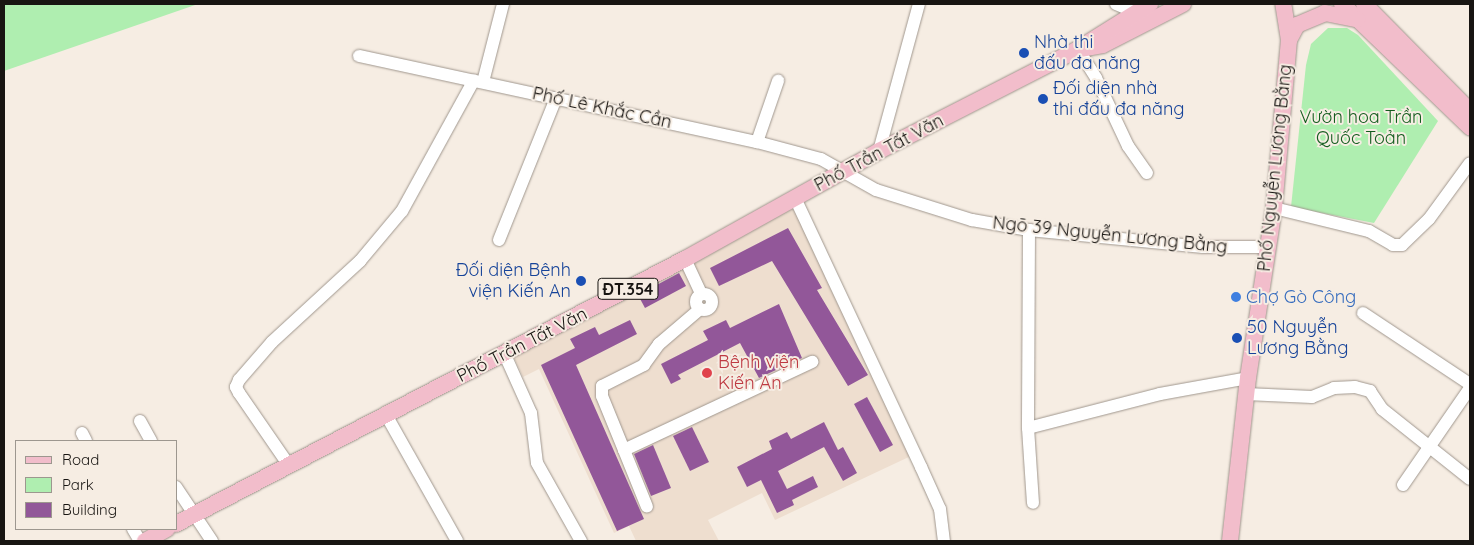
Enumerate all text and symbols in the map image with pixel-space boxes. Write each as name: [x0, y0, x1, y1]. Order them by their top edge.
place label: Nhà thi đấu đa năng: [1034, 32, 1140, 74]
marker: Nhà thi đấu đa năng: [1018, 47, 1030, 59]
street label: Phố Nguyễn Lương Bằng: [1253, 63, 1297, 273]
place label: Đối diện nhà thi đấu đa năng: [1053, 78, 1185, 120]
street label: Phố Lê Khắc Cần: [530, 83, 674, 133]
marker: Đối diện nhà thi đấu đa năng: [1037, 93, 1049, 105]
park label: Vườn hoa Trần Quốc Toản: [1300, 107, 1422, 150]
street label: Phố Trần Tất Văn: [811, 110, 947, 196]
street label: Ngõ 39 Nguyễn Lương Bằng: [991, 212, 1229, 258]
place label: Đối diện Bệnh viện Kiến An: [456, 260, 571, 302]
marker: Đối diện Bệnh viện Kiến An: [575, 275, 587, 287]
road number: ĐT.354: [597, 276, 659, 302]
place label: Chợ Gò Công: [1246, 286, 1356, 308]
marker: Chợ Gò Công: [1230, 291, 1242, 303]
street label: Phố Trần Tất Văn: [453, 303, 591, 387]
place label: 50 Nguyễn Lương Bằng: [1247, 317, 1349, 359]
marker: 50 Nguyễn Lương Bằng: [1231, 332, 1243, 344]
place label: Bệnh viện Kiến An: [718, 352, 799, 394]
marker: Bệnh viện Kiến An: [700, 366, 714, 380]
legend: [15, 440, 178, 530]
text: Road: [62, 450, 99, 469]
text: Park: [62, 475, 94, 494]
text: Building: [62, 500, 117, 519]

